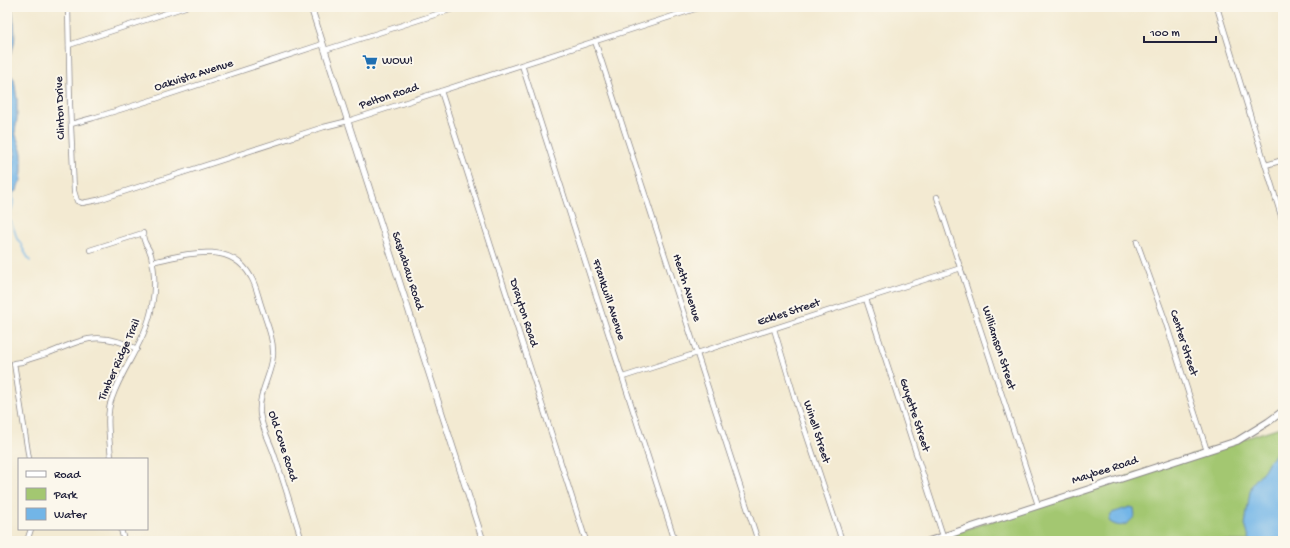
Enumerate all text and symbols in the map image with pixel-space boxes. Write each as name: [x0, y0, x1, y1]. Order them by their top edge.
scale bar: [1144, 18, 1216, 44]
text: 100 m: [1149, 27, 1180, 41]
supermarket icon: WOW!: [361, 53, 379, 71]
place label: WOW!: [382, 55, 413, 69]
street label: Oakvista Avenue: [153, 56, 236, 95]
street label: Clinton Drive: [53, 75, 69, 140]
street label: Pelton Road: [357, 81, 421, 113]
street label: Sashabaw Road: [388, 230, 426, 313]
street label: Heath Avenue: [669, 253, 704, 324]
street label: Frankwill Avenue: [588, 257, 628, 343]
street label: Drayton Road: [505, 276, 541, 350]
street label: Eckles Street: [756, 296, 823, 330]
street label: Williamson Street: [978, 304, 1018, 393]
street label: Center Street: [1166, 308, 1201, 379]
street label: Timber Ridge Trail: [95, 317, 144, 404]
street label: Guyette Street: [896, 377, 933, 454]
street label: Winell Street: [799, 399, 833, 466]
street label: Old Cove Road: [264, 409, 300, 484]
street label: Maybee Road: [1070, 453, 1141, 488]
legend: [18, 458, 148, 530]
text: Road: [54, 469, 81, 483]
text: Park: [53, 489, 79, 503]
text: Water: [54, 509, 88, 523]

